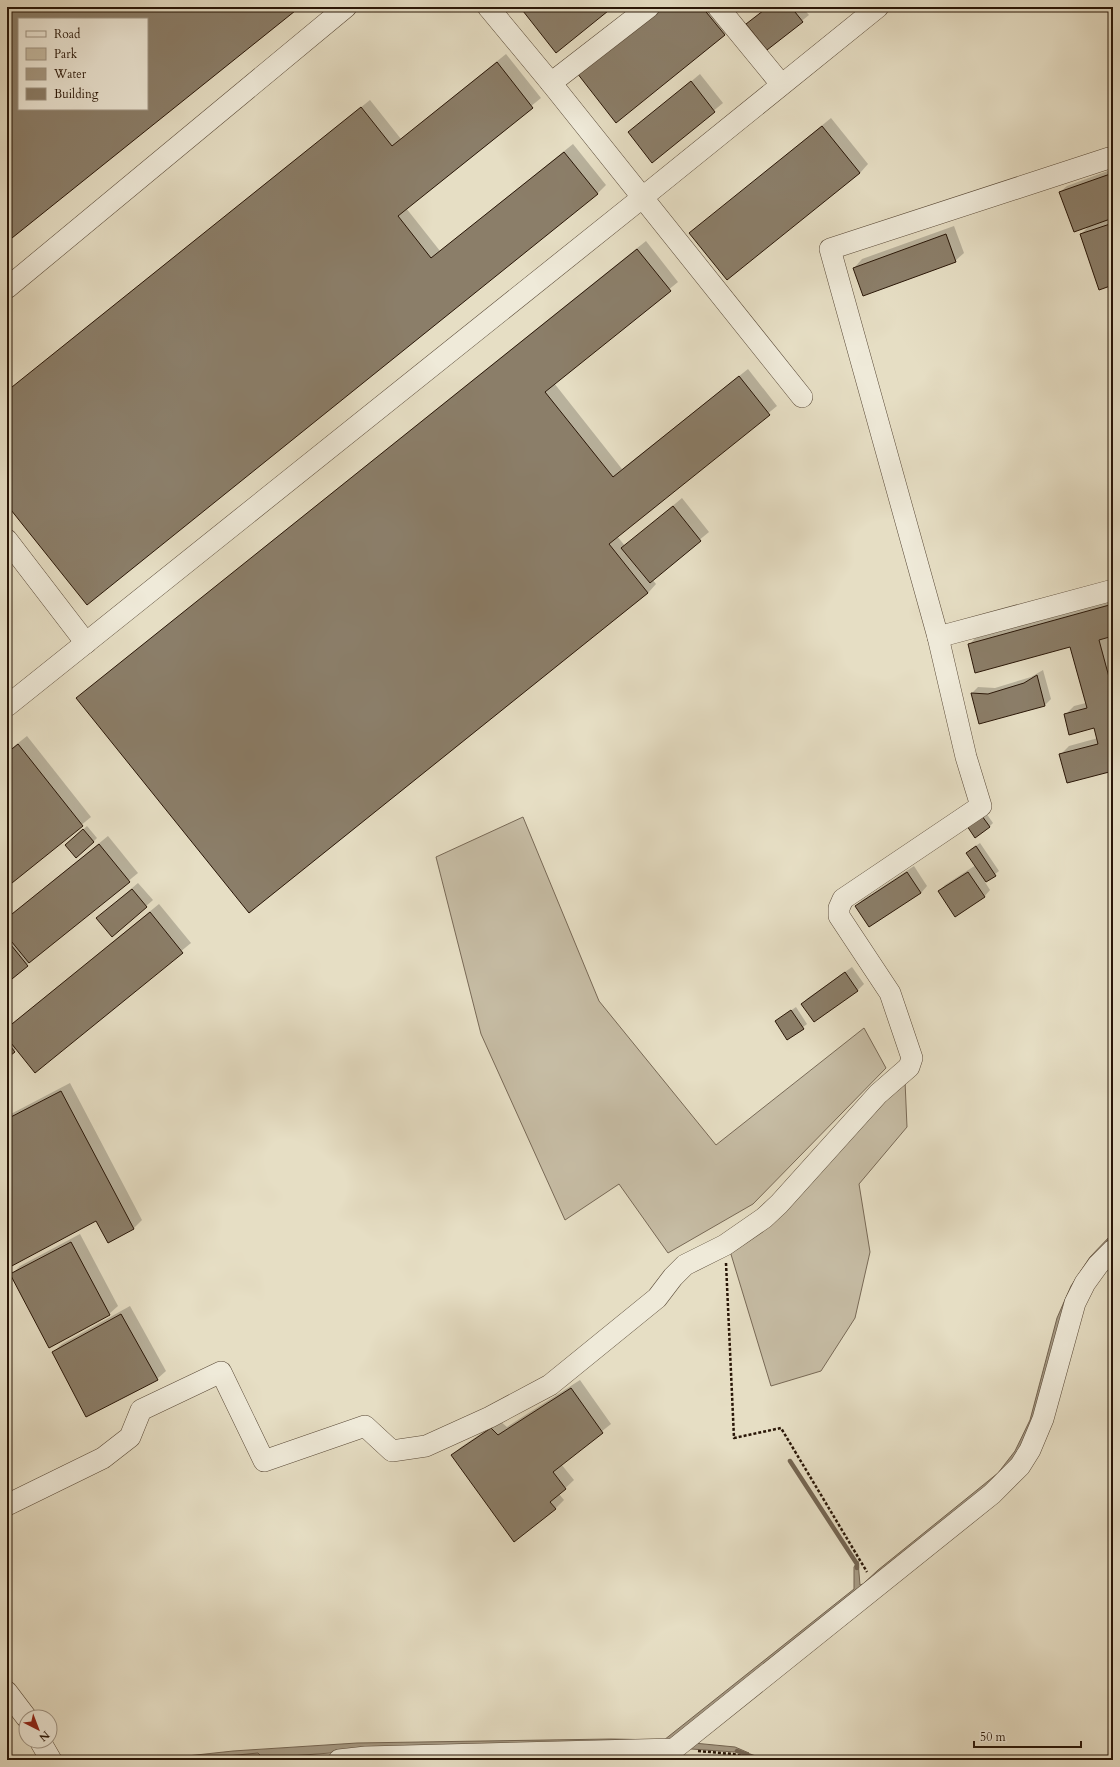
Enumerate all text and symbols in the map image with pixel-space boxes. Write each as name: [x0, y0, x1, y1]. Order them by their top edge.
legend: [18, 18, 148, 110]
text: Road: [54, 26, 81, 42]
text: Park: [54, 46, 78, 62]
text: Water: [53, 66, 87, 82]
text: Building: [54, 86, 99, 102]
north arrow: [18, 1709, 58, 1749]
scale bar: [974, 1723, 1081, 1749]
text: N: [35, 1727, 53, 1745]
text: 50 m: [980, 1729, 1007, 1745]

